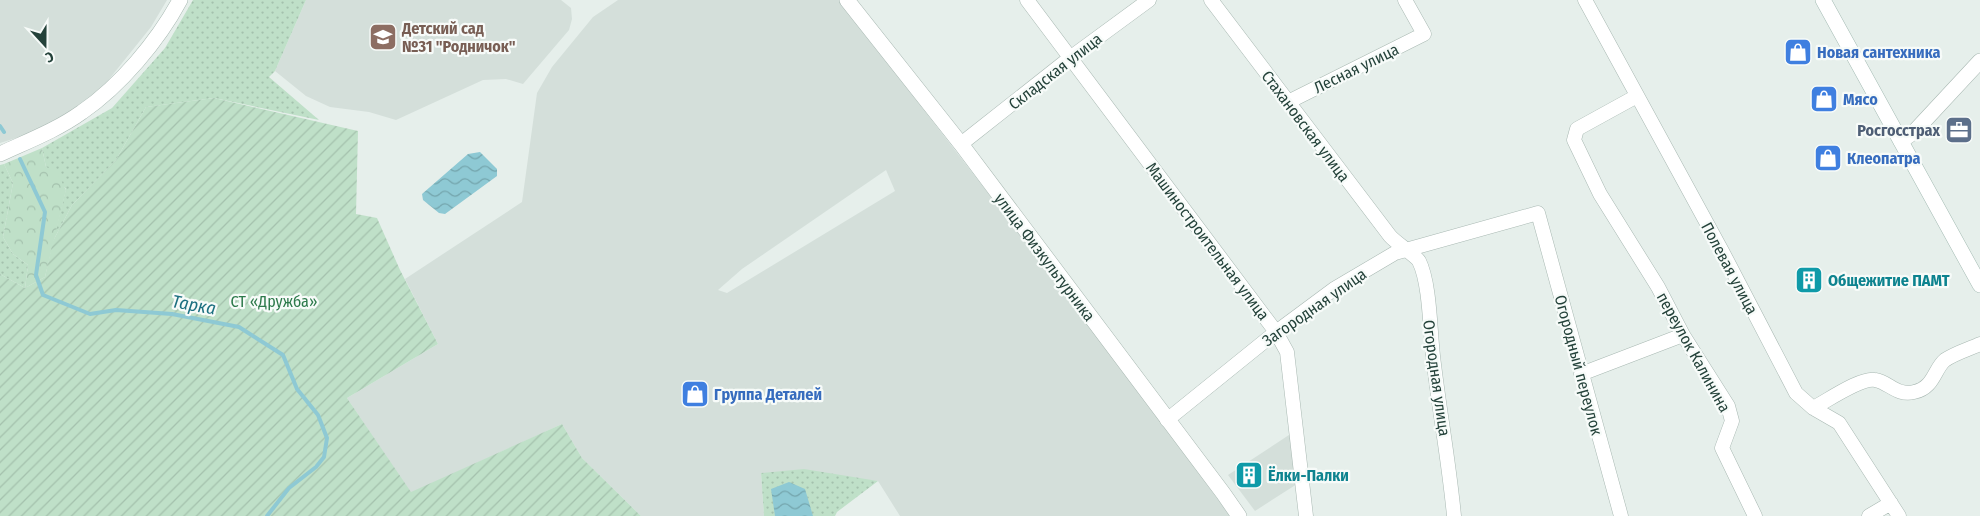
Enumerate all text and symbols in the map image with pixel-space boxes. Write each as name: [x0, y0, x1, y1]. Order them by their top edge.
place label: Детский сад №31 "Родничок": [401, 19, 516, 56]
north arrow: [20, 20, 70, 70]
school or university icon: Детский сад №31 "Родничок": [368, 22, 398, 52]
street label: Складская улица: [1005, 29, 1106, 114]
shop icon: Новая сантехника: [1783, 37, 1813, 67]
street label: Лесная улица: [1311, 40, 1402, 97]
place label: Новая сантехника: [1817, 43, 1940, 62]
text: С: [42, 47, 56, 66]
street label: Стахановская улица: [1258, 67, 1354, 186]
shop icon: Мясо: [1809, 84, 1839, 114]
place label: Мясо: [1843, 90, 1878, 109]
office icon: Росгосстрах: [1944, 115, 1974, 145]
place label: Росгосстрах: [1857, 121, 1940, 140]
shop icon: Клеопатра: [1813, 143, 1843, 173]
place label: Клеопатра: [1847, 149, 1921, 168]
street label: Машиностроительная улица: [1142, 159, 1273, 324]
street label: улица Физкультурника: [990, 190, 1099, 325]
street label: Полевая улица: [1697, 219, 1762, 318]
street label: Загородная улица: [1259, 264, 1370, 350]
building icon: Общежитие ПАМТ: [1794, 265, 1824, 295]
place label: Общежитие ПАМТ: [1828, 271, 1950, 290]
street label: переулок Калинина: [1653, 289, 1734, 416]
water label: Тарка: [170, 290, 218, 320]
park label: СТ «Дружба»: [231, 292, 317, 311]
street label: Огородный переулок: [1551, 293, 1607, 438]
street label: Огородная улица: [1419, 319, 1454, 438]
shop icon: Группа Деталей: [680, 379, 710, 409]
place label: Группа Деталей: [714, 385, 822, 404]
building icon: Ёлки-Палки: [1234, 460, 1264, 490]
place label: Ёлки-Палки: [1268, 466, 1349, 485]

